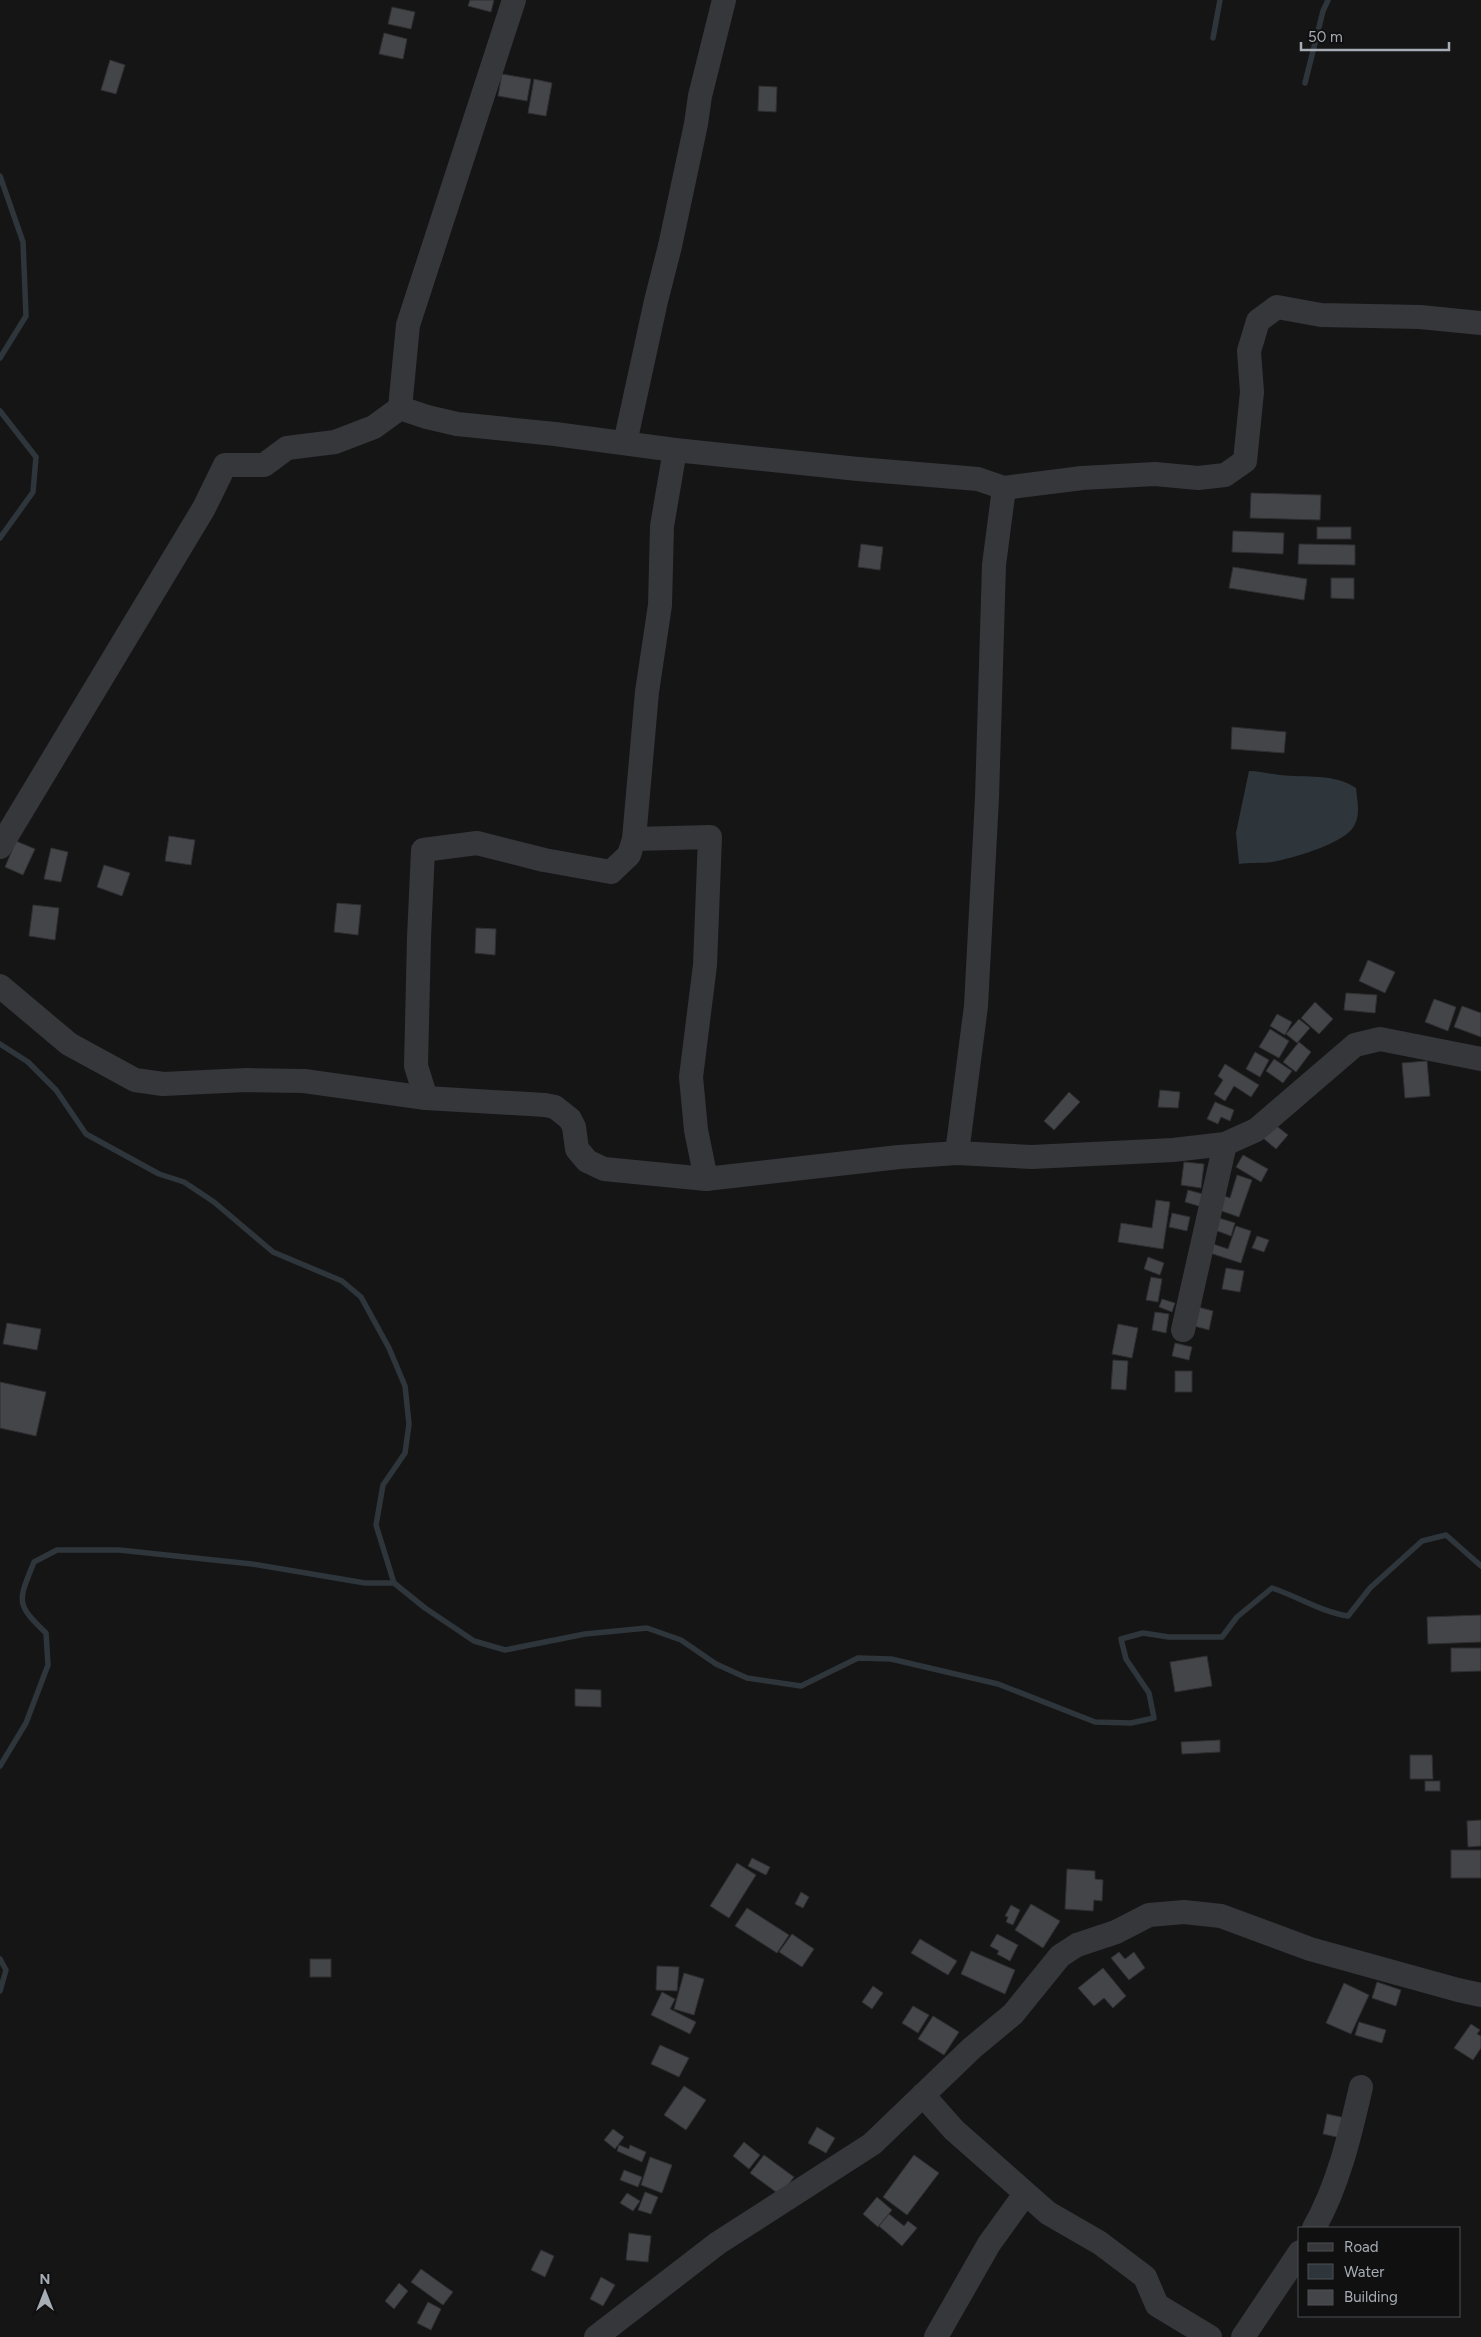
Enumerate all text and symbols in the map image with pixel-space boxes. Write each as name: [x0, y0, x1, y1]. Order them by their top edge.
scale bar: [1301, 20, 1448, 52]
text: 50 m: [1308, 28, 1343, 46]
legend: [1298, 2227, 1461, 2317]
text: Road: [1344, 2238, 1379, 2256]
text: Water: [1344, 2263, 1384, 2281]
north arrow: [20, 2267, 70, 2317]
text: N: [40, 2271, 50, 2288]
text: Building: [1344, 2288, 1398, 2306]

